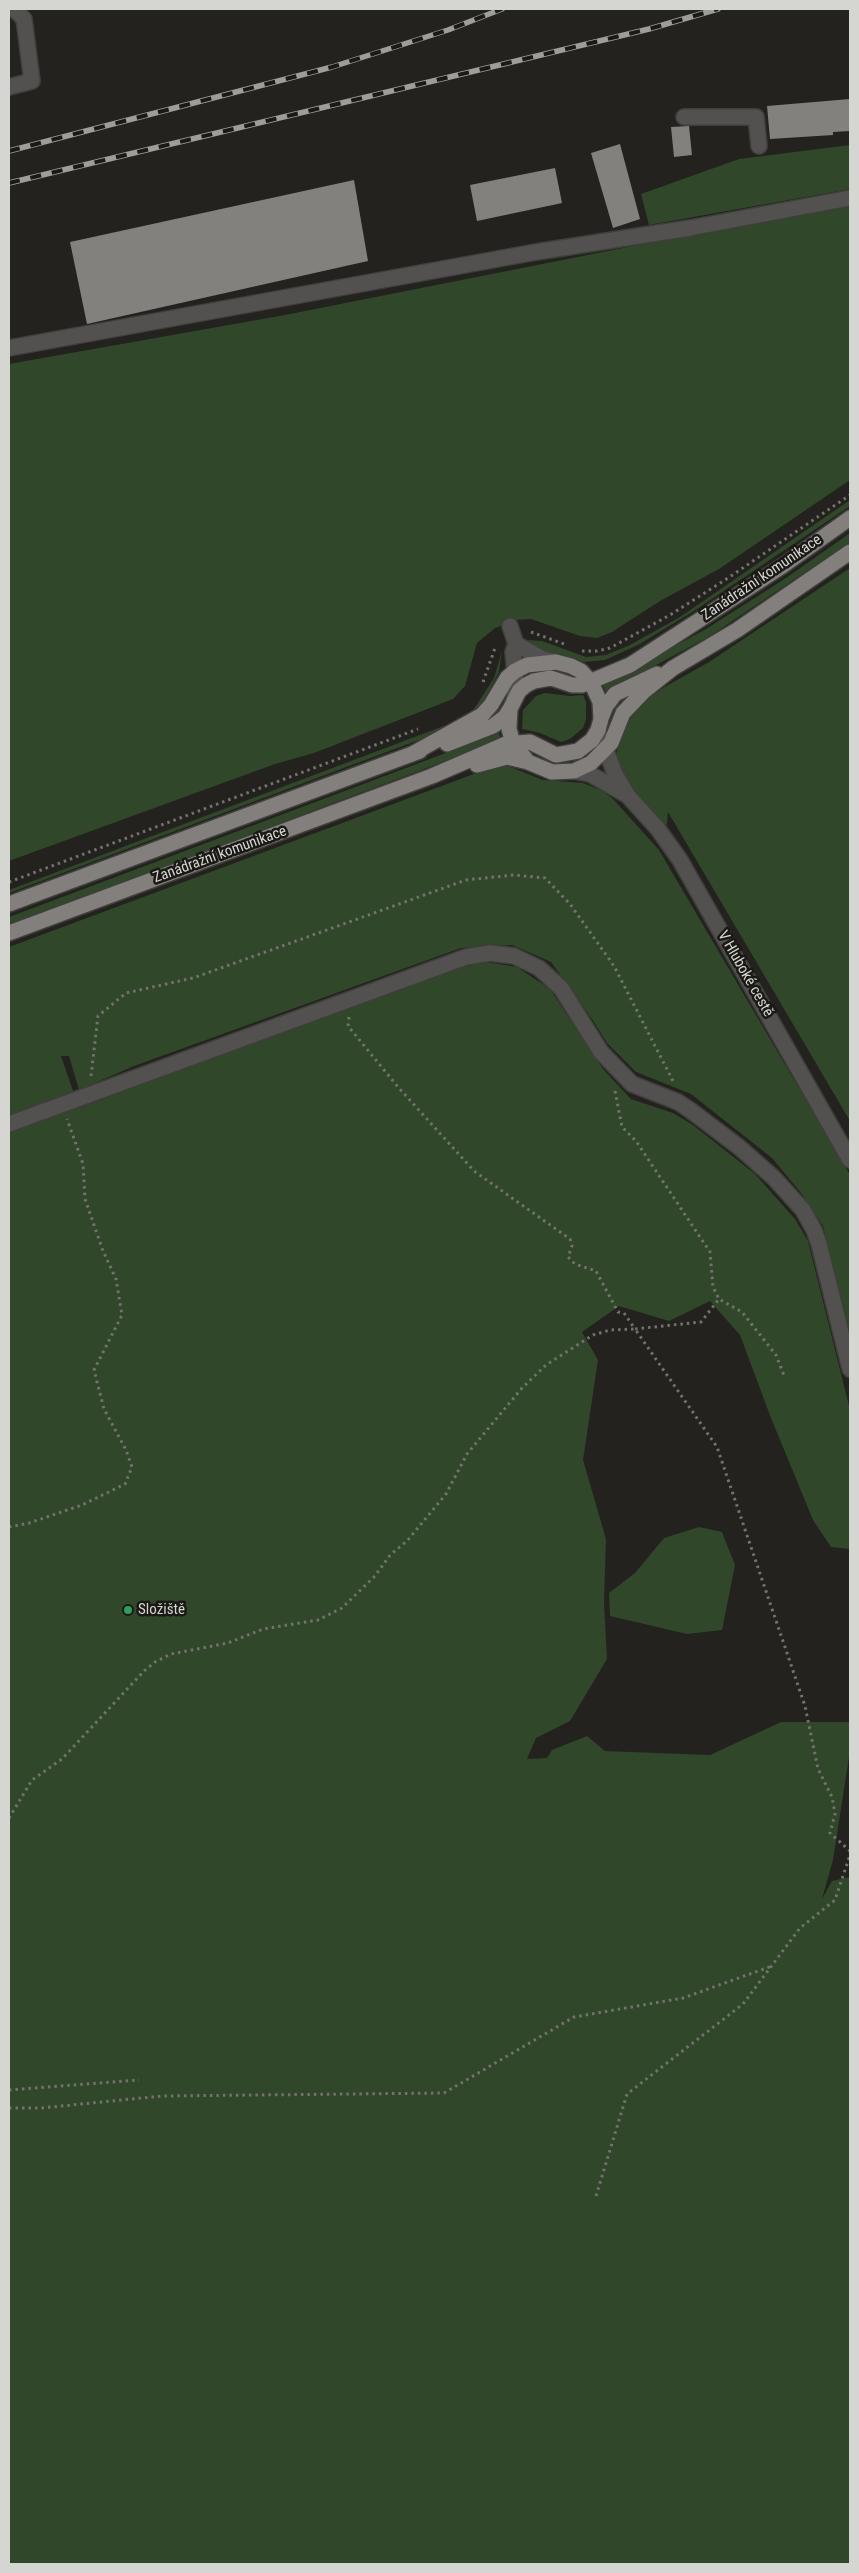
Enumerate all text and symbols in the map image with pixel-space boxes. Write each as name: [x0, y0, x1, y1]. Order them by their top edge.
street label: Zanádražní komunikace: [699, 531, 825, 625]
street label: Zanádražní komunikace: [151, 822, 289, 888]
street label: V Hluboké cestě: [713, 928, 777, 1020]
place label: Složiště: [138, 1601, 185, 1619]
marker: Složiště: [122, 1604, 134, 1616]

